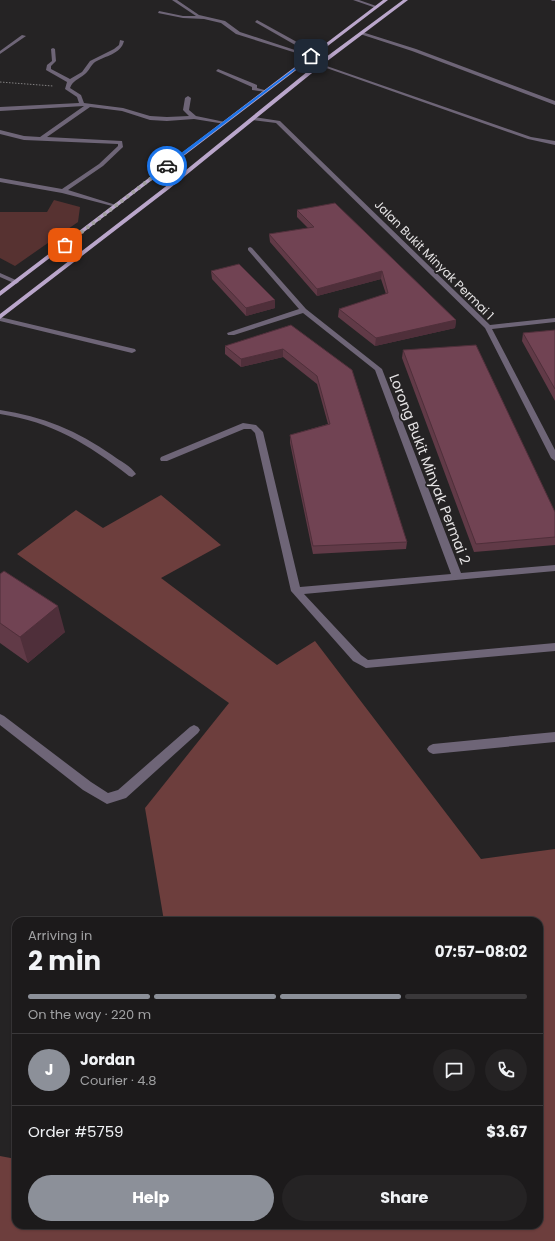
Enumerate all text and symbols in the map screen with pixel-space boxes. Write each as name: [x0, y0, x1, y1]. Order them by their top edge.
pin: [294, 39, 328, 73]
icon: home: [300, 45, 322, 67]
courier: [147, 146, 187, 186]
icon: car: [156, 155, 178, 177]
street label: Jalan Bukit Minyak Permai 1: [371, 196, 498, 323]
pin: [48, 228, 82, 262]
icon: bag: [54, 234, 76, 256]
street label: Lorong Bukit Minyak Permai 2: [384, 371, 476, 567]
text: Arriving in: [28, 926, 92, 945]
text: 07:57–08:02: [435, 941, 527, 962]
text: 2 min: [28, 943, 101, 979]
text: On the way · 220 m: [28, 1005, 151, 1024]
text: Jordan: [80, 1049, 135, 1070]
button: chat: [433, 1049, 475, 1091]
button: phone: [485, 1049, 527, 1091]
text: J: [45, 1059, 53, 1080]
text: Courier · 4.8: [80, 1071, 156, 1090]
text: Order #5759: [28, 1121, 124, 1142]
text: $3.67: [486, 1121, 527, 1142]
button: Help: [28, 1175, 274, 1221]
button: Share: [282, 1175, 527, 1221]

